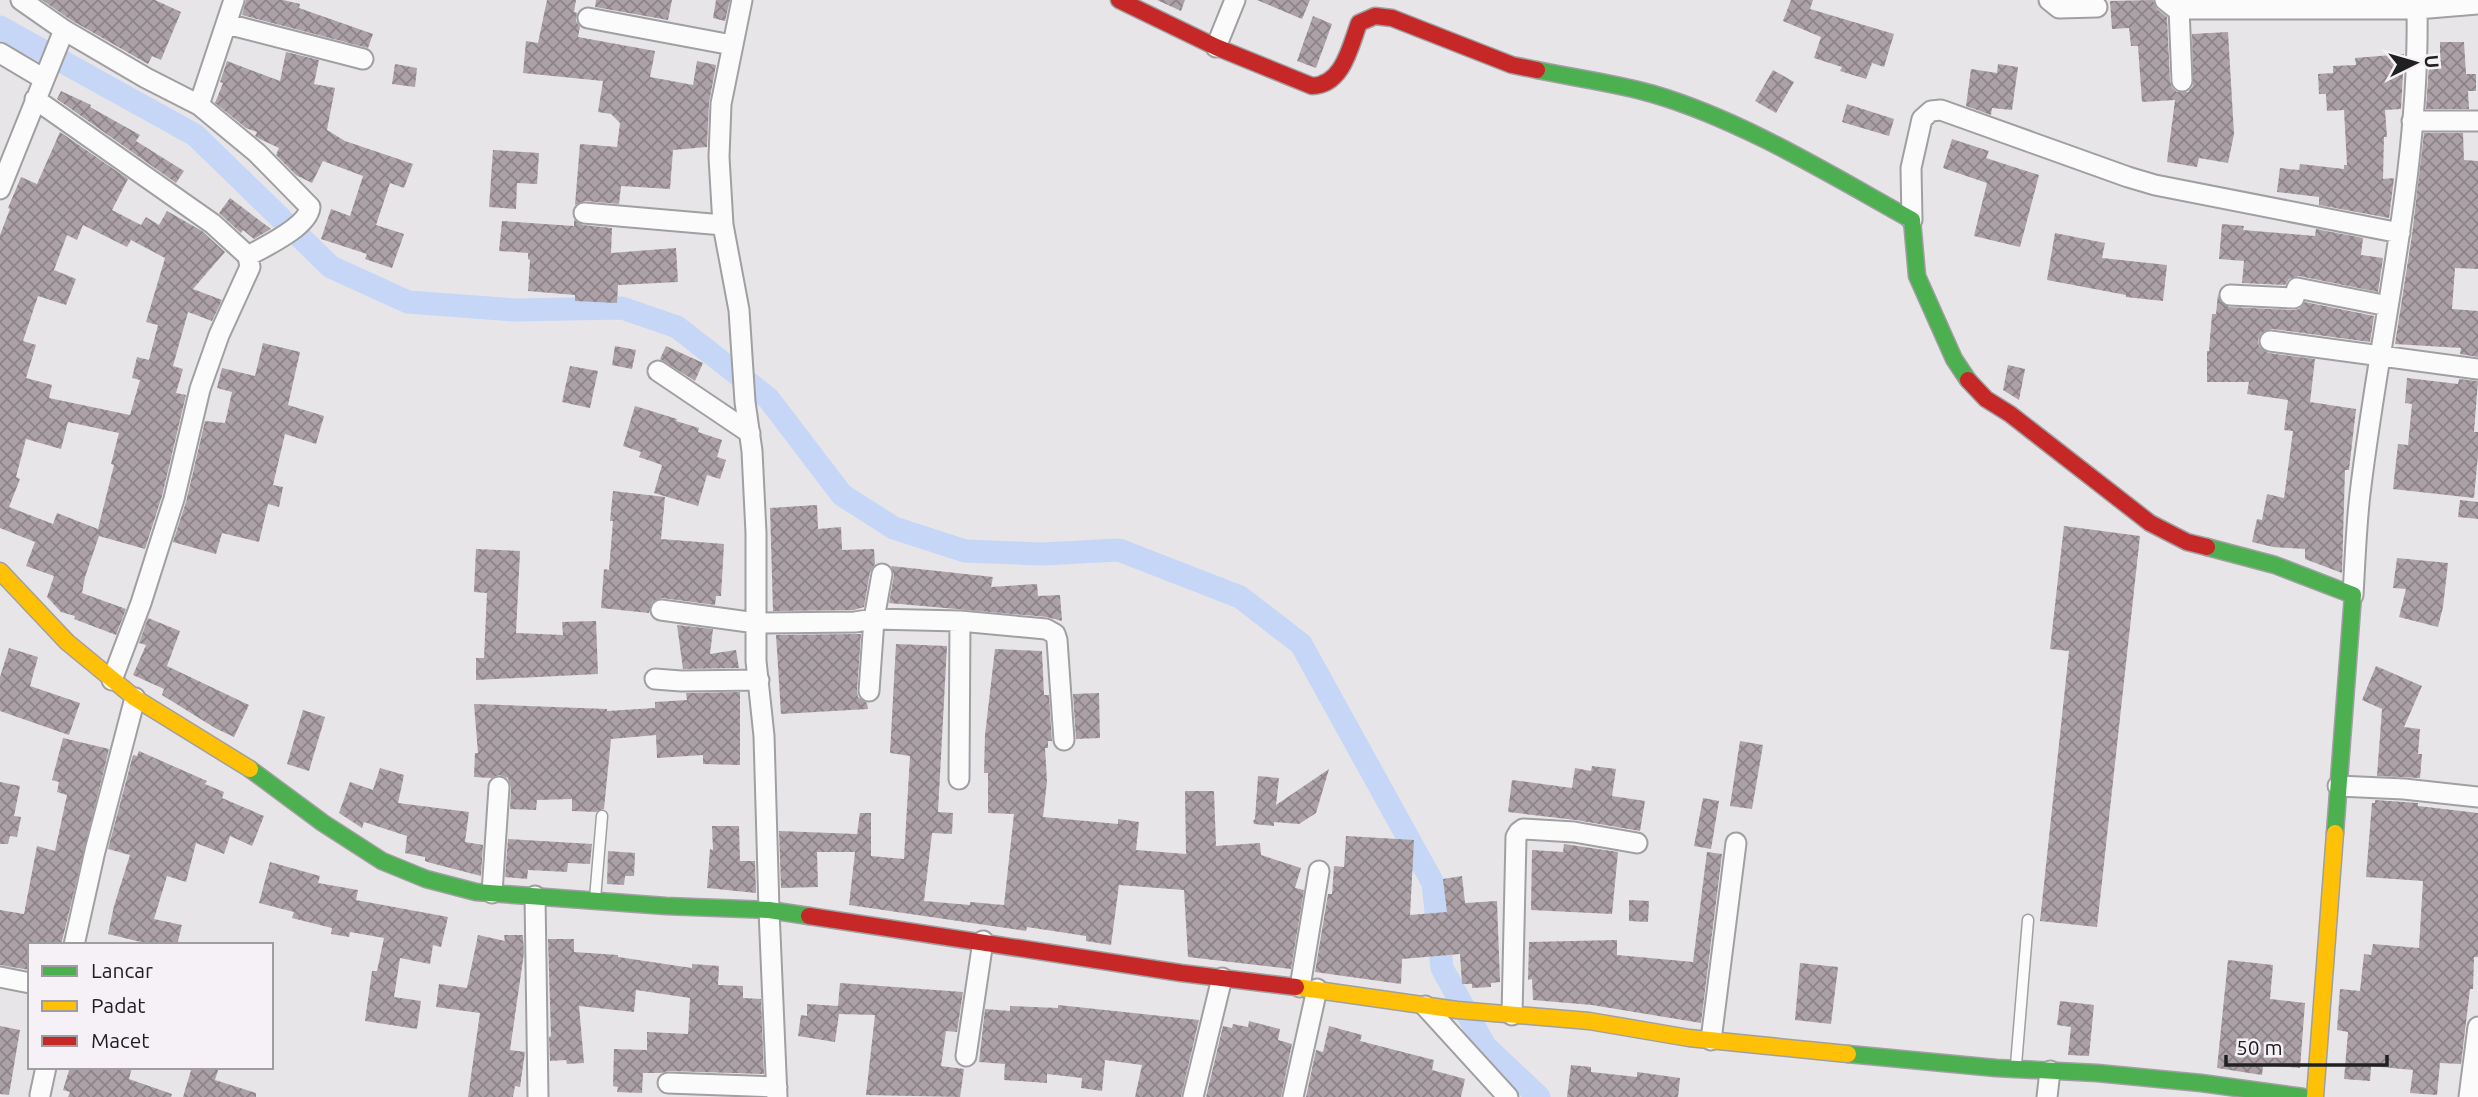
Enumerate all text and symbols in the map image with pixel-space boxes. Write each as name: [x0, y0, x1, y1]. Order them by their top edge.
north arrow: [2380, 28, 2450, 98]
text: U: [2420, 54, 2443, 69]
legend: [28, 943, 273, 1069]
text: Lancar: [91, 958, 153, 982]
text: Padat: [91, 993, 146, 1017]
scale bar: [2226, 1024, 2387, 1068]
text: Macet: [91, 1028, 150, 1052]
text: 50 m: [2236, 1035, 2283, 1059]

